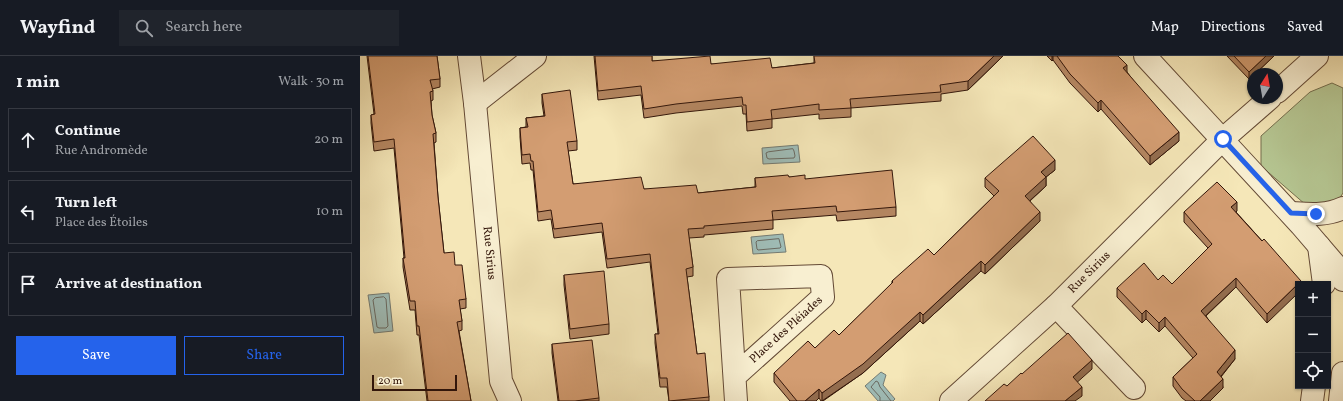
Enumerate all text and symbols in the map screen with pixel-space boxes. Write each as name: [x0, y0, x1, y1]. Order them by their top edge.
search box: [119, 10, 399, 46]
text: Wayfind: [20, 15, 95, 41]
icon: search: [133, 17, 155, 39]
text: Search here: [165, 17, 242, 38]
text: Map: [1151, 18, 1179, 37]
text: Directions: [1201, 18, 1265, 37]
text: Saved: [1287, 18, 1323, 37]
north arrow: [1247, 68, 1283, 104]
text: 1 min: [16, 71, 60, 94]
text: Walk · 30 m: [278, 73, 344, 91]
text: Continue: [55, 121, 120, 142]
icon: ahead: [17, 129, 39, 151]
route start: [1214, 130, 1232, 148]
text: 20 m: [314, 131, 343, 149]
text: Rue Andromède: [55, 142, 148, 160]
text: Turn left: [55, 193, 117, 214]
icon: left: [17, 201, 39, 223]
text: 10 m: [316, 203, 343, 221]
route end: [1307, 205, 1325, 223]
text: Place des Étoiles: [55, 214, 148, 232]
street label: Rue Sirius: [479, 225, 500, 281]
street label: Rue Sirius: [1065, 248, 1114, 297]
icon: arrive: [17, 273, 39, 295]
text: Arrive at destination: [55, 274, 202, 295]
map controls: [1295, 281, 1331, 389]
button: +: [1295, 281, 1331, 317]
street label: Place des Pléiades: [746, 293, 827, 367]
button: −: [1295, 317, 1331, 353]
button: Save: [16, 336, 176, 375]
button: Share: [184, 336, 344, 375]
button: locate: [1295, 353, 1331, 389]
scale bar: [372, 373, 457, 392]
text: 20 m: [378, 374, 402, 389]

